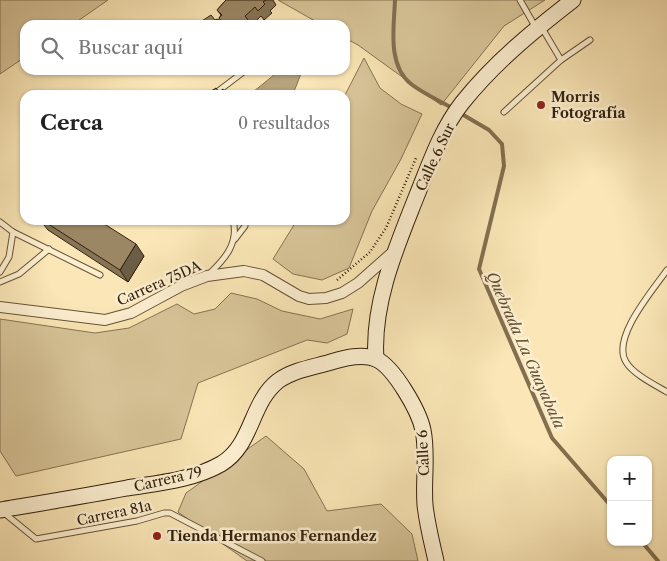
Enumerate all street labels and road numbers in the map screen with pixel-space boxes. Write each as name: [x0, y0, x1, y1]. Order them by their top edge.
street label: Calle 6 Sur: [411, 120, 459, 194]
street label: Carrera 75DA: [114, 256, 204, 310]
street label: Calle 6: [413, 429, 433, 477]
street label: Carrera 79: [132, 462, 204, 496]
street label: Carrera 81a: [75, 496, 154, 530]

